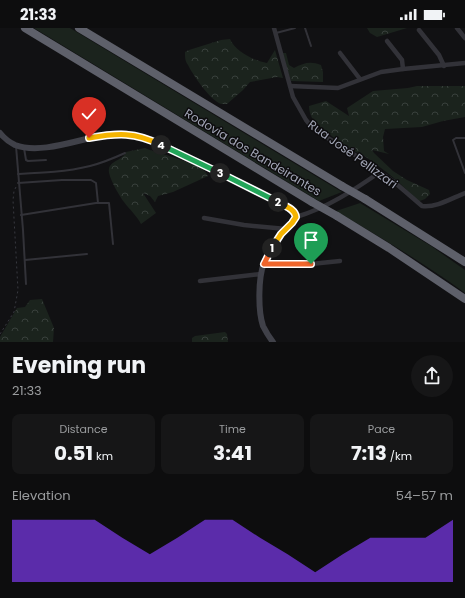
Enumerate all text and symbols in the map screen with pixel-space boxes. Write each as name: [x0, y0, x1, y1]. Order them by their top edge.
text: 21:33: [20, 4, 57, 25]
pin: [72, 97, 106, 138]
icon: check: [78, 103, 100, 125]
street label: Rodovia dos Bandeirantes: [181, 104, 325, 200]
street label: Rua José Pellizzari: [305, 116, 401, 192]
pin: 4: [151, 135, 171, 155]
text: 4: [157, 137, 165, 153]
pin: 3: [210, 163, 230, 183]
text: 3: [217, 165, 223, 181]
pin: 2: [268, 192, 288, 212]
text: 2: [275, 194, 281, 210]
pin: [294, 223, 328, 264]
icon: arrive: [300, 229, 322, 251]
pin: 1: [262, 238, 282, 258]
text: 1: [270, 240, 274, 256]
text: Evening run: [12, 350, 146, 381]
button: share: [411, 355, 453, 397]
text: 21:33: [12, 381, 42, 400]
text: Distance: [59, 421, 108, 437]
text: Time: [219, 421, 246, 437]
text: Pace: [368, 421, 395, 437]
text: 0.51: [54, 439, 93, 467]
text: 3:41: [213, 439, 252, 467]
text: 7:13: [351, 439, 387, 467]
text: km: [93, 448, 113, 464]
text: /km: [387, 448, 412, 464]
text: Elevation: [12, 486, 71, 505]
text: 54–57 m: [396, 486, 453, 505]

